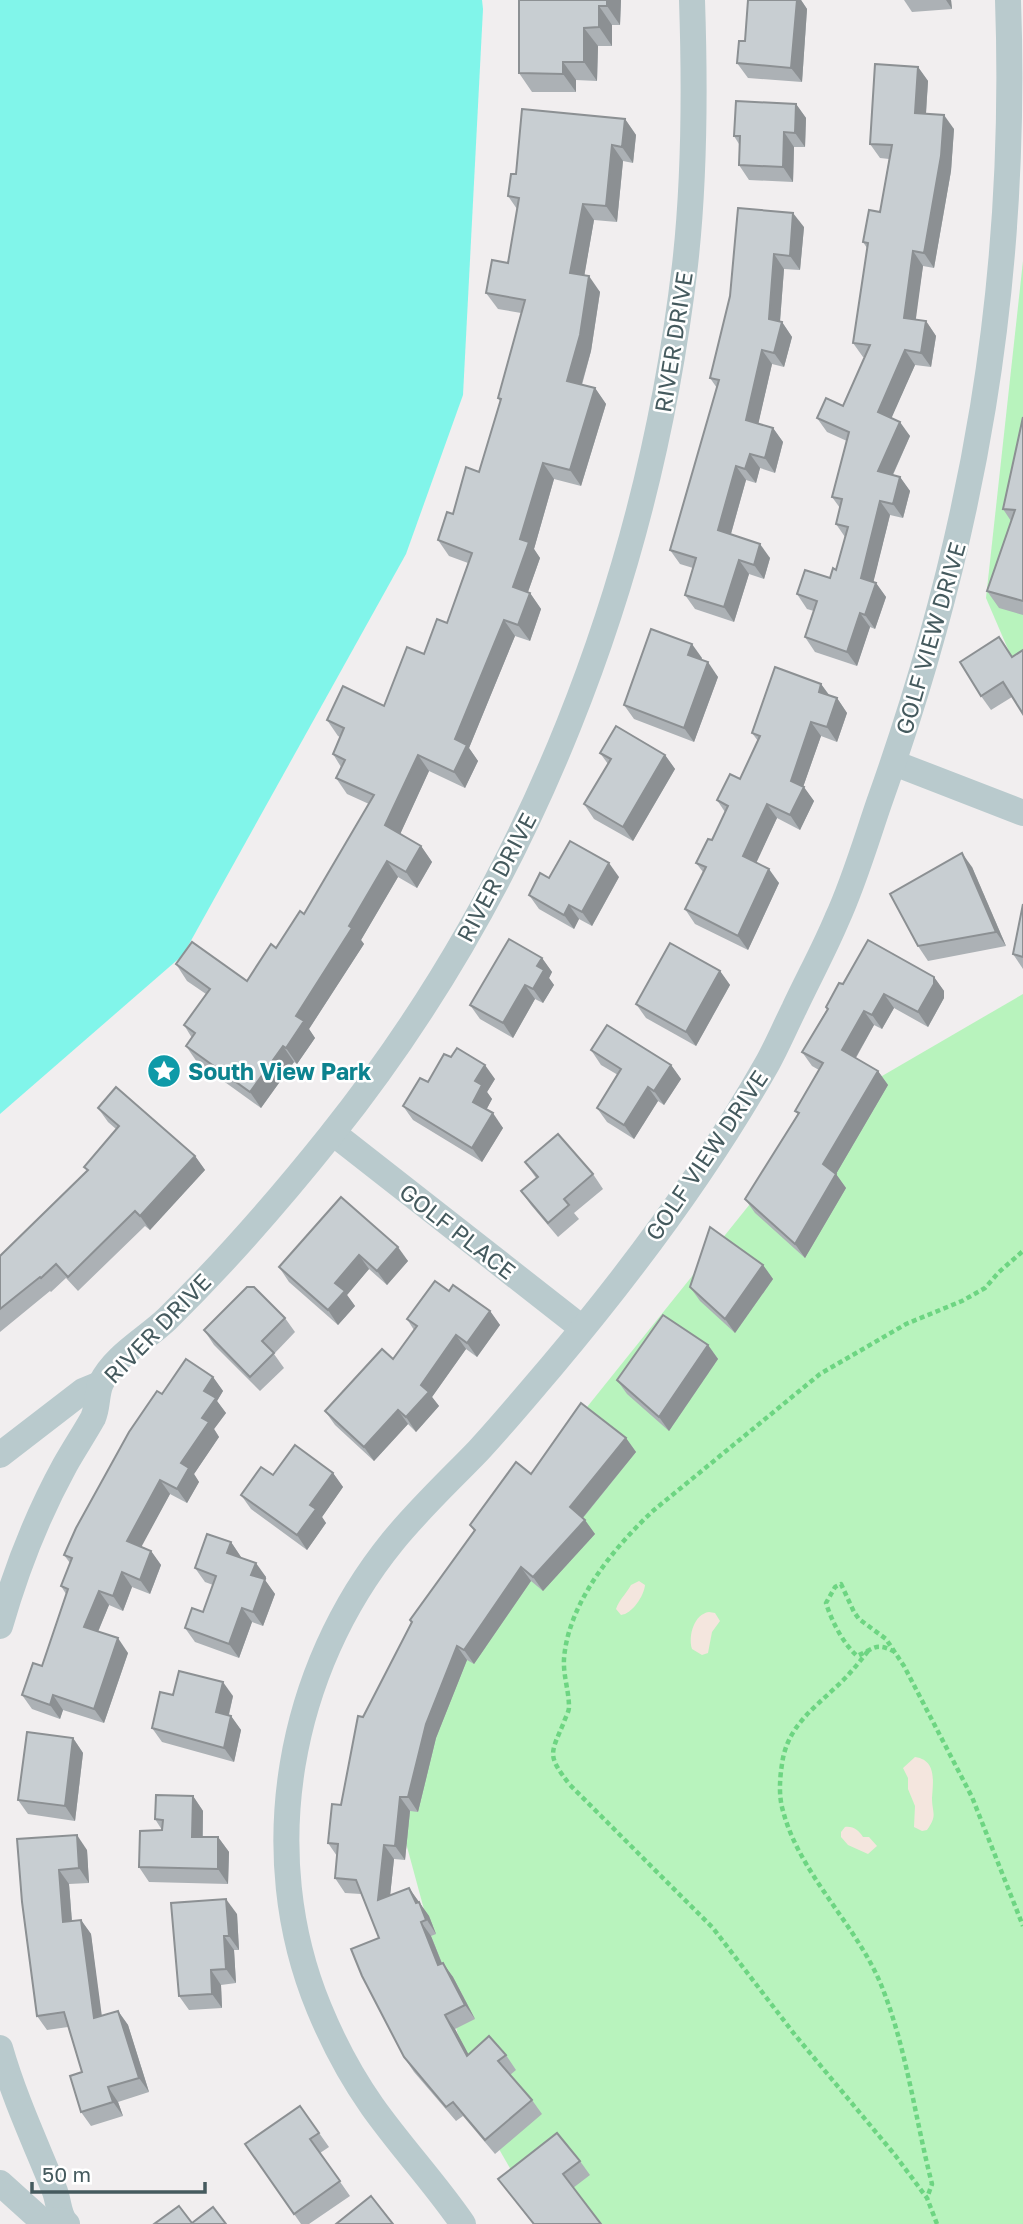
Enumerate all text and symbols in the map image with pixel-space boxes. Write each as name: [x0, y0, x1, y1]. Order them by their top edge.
street label: RIVER DRIVE: [648, 270, 698, 414]
street label: GOLF VIEW DRIVE: [889, 539, 971, 737]
street label: RIVER DRIVE: [450, 808, 542, 946]
place icon: South View Park: [145, 1052, 183, 1090]
place label: South View Park: [188, 1057, 372, 1085]
street label: GOLF VIEW DRIVE: [639, 1065, 773, 1245]
street label: GOLF PLACE: [395, 1177, 521, 1285]
street label: RIVER DRIVE: [98, 1267, 216, 1389]
scale bar: [32, 2150, 205, 2194]
text: 50 m: [42, 2161, 91, 2187]

